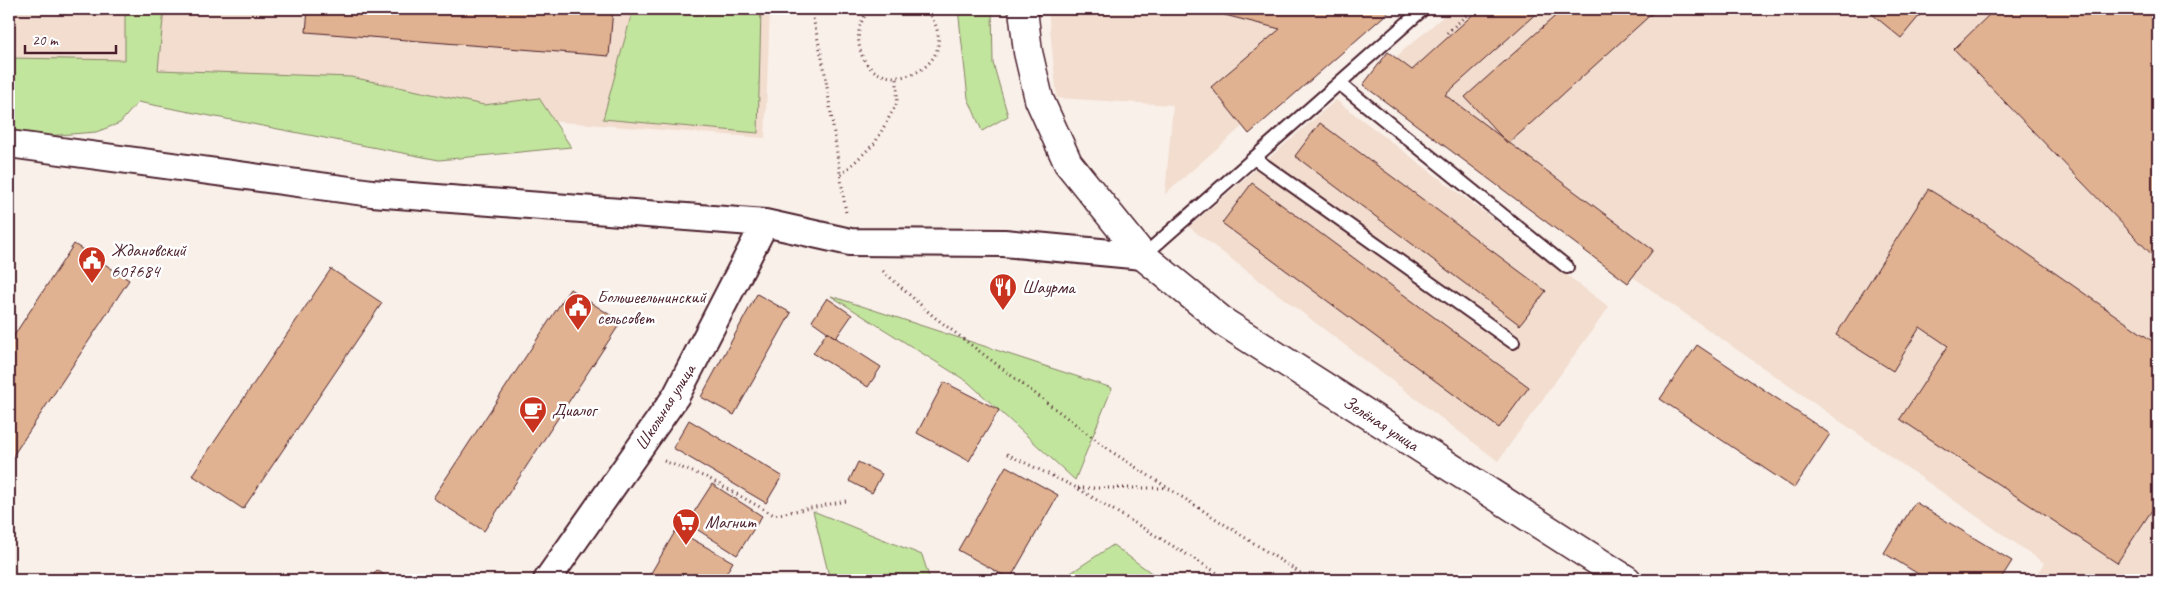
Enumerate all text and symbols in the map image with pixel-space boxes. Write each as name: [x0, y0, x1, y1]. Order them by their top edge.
scale bar: [25, 22, 116, 54]
text: 20 m: [32, 31, 59, 50]
place label: Ждановский 607684: [111, 239, 187, 282]
public building icon: Ждановский 607684: [77, 245, 107, 284]
restaurant icon: Шаурма: [988, 272, 1018, 311]
place label: Шаурма: [1022, 276, 1076, 298]
place label: Большеельнинский сельсовет: [597, 286, 707, 329]
public building icon: Большеельнинский сельсовет: [563, 292, 593, 331]
street label: Школьная улица: [630, 359, 701, 454]
street label: Зелёная улица: [1339, 390, 1424, 456]
cafe icon: Диалог: [518, 395, 548, 434]
place label: Диалог: [552, 399, 599, 421]
supermarket icon: Магнит: [671, 507, 701, 546]
place label: Магнит: [705, 511, 757, 533]

